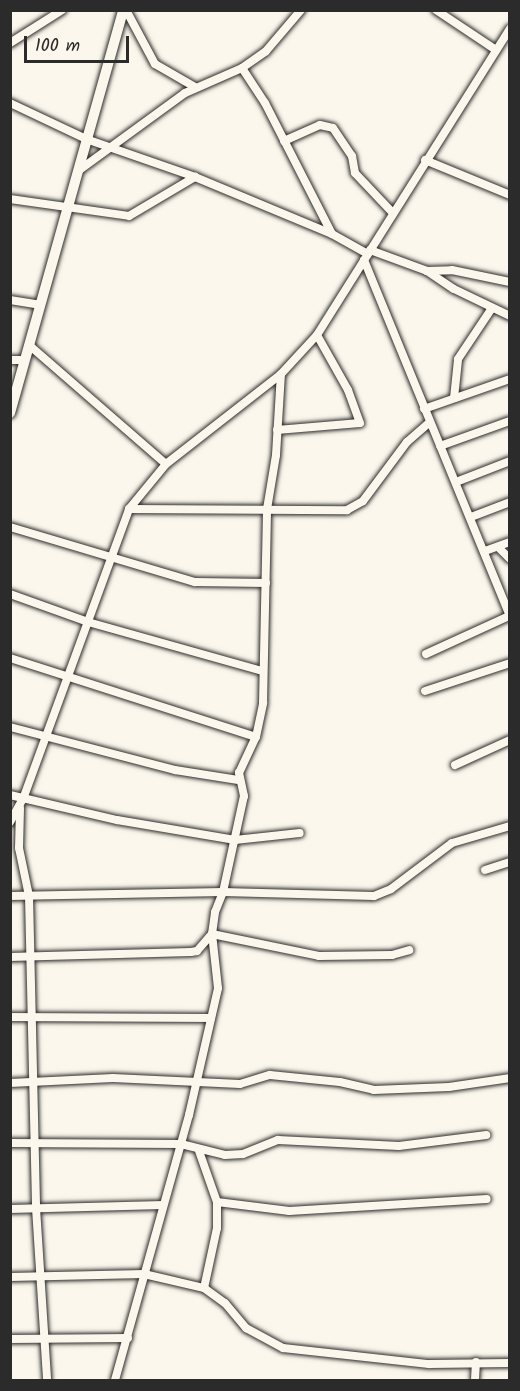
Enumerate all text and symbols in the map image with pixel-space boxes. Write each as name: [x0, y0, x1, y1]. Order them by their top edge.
scale bar: [27, 24, 132, 62]
text: 100 m: [35, 32, 80, 61]

